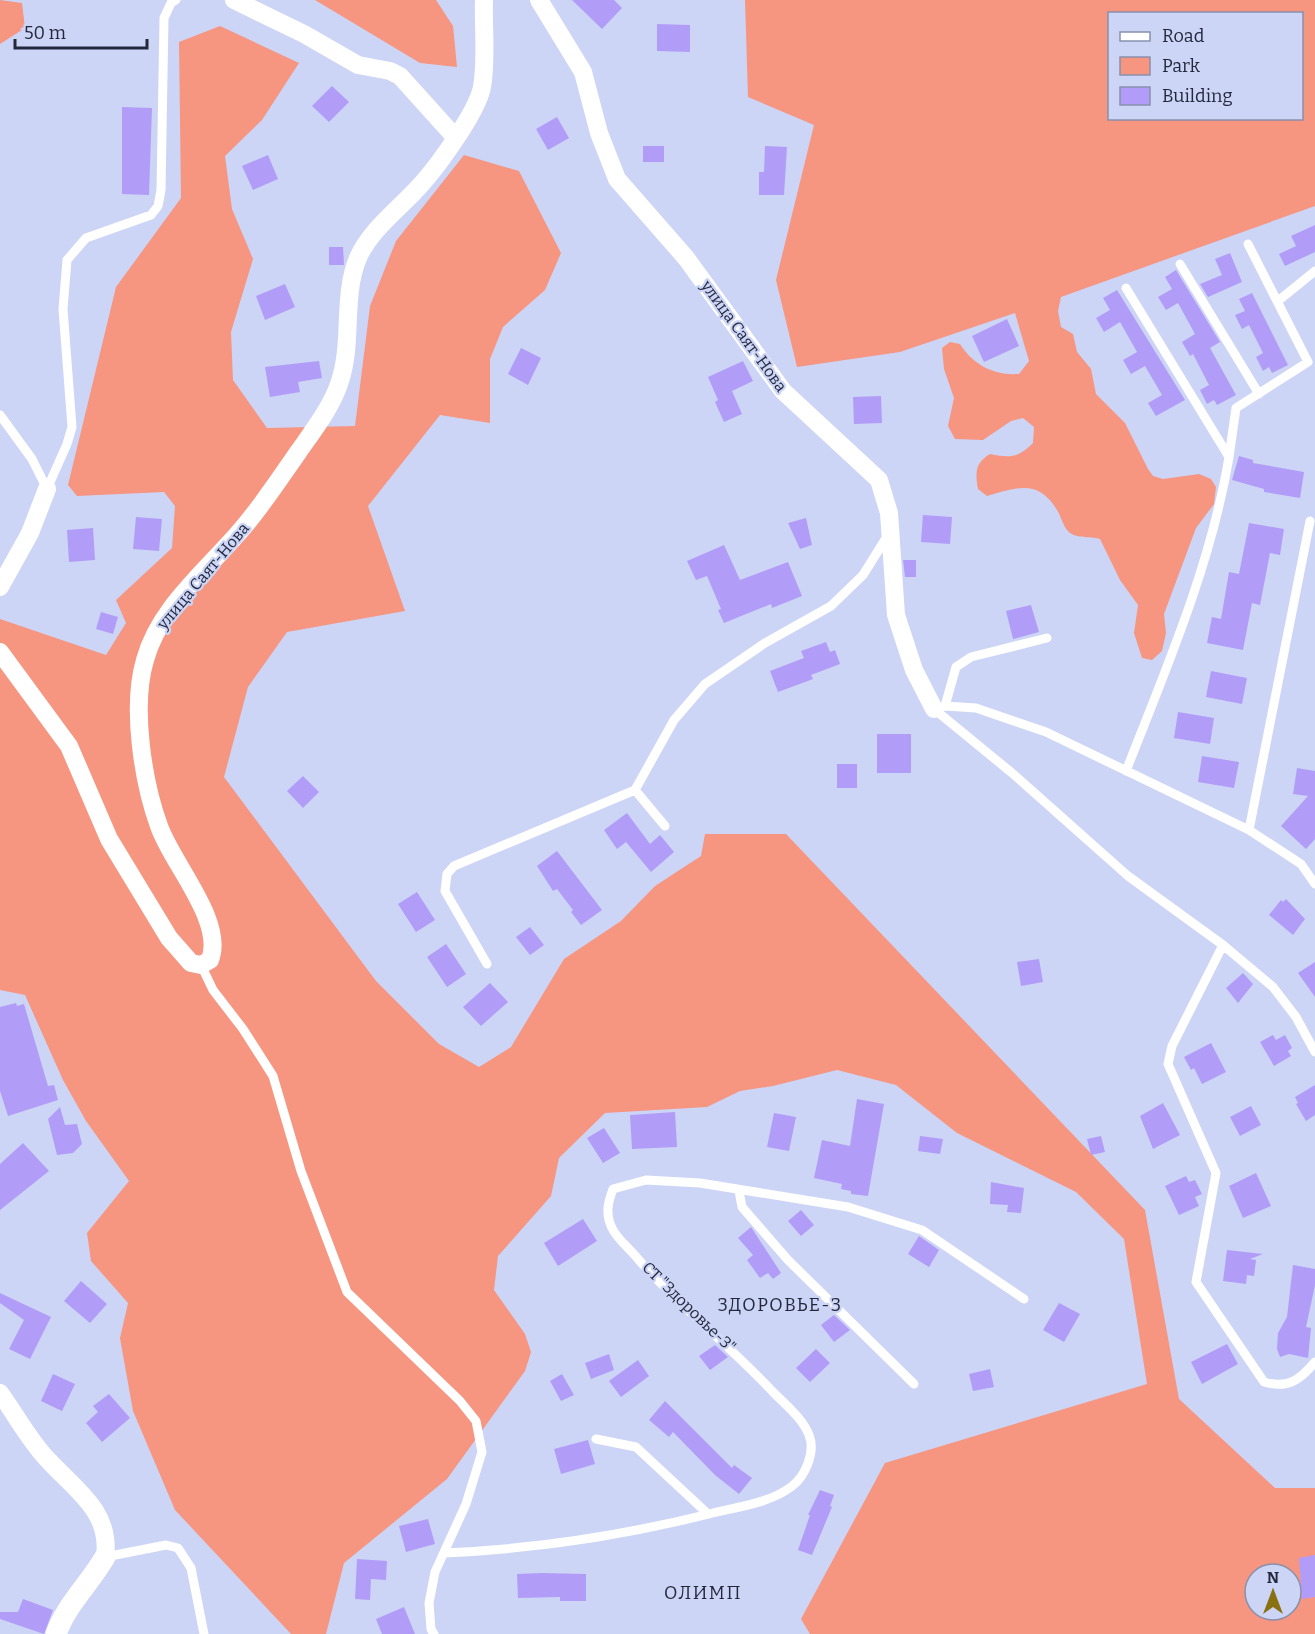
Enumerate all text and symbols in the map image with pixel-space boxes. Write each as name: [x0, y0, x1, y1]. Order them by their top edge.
scale bar: [15, 12, 147, 50]
legend: [1108, 12, 1303, 120]
text: 50 m: [24, 22, 66, 44]
text: Road: [1162, 25, 1205, 47]
text: Park: [1162, 55, 1201, 77]
text: Building: [1162, 85, 1233, 107]
street label: улица Саят-Нова: [697, 276, 791, 396]
street label: улица Саят-Нова: [152, 519, 253, 634]
street label: СТ "Здоровье-3": [638, 1258, 740, 1356]
district label: ЗДОРОВЬЕ-3: [718, 1294, 842, 1316]
north arrow: [1243, 1562, 1303, 1622]
text: N: [1267, 1568, 1279, 1587]
district label: ОЛИМП: [664, 1582, 742, 1604]

